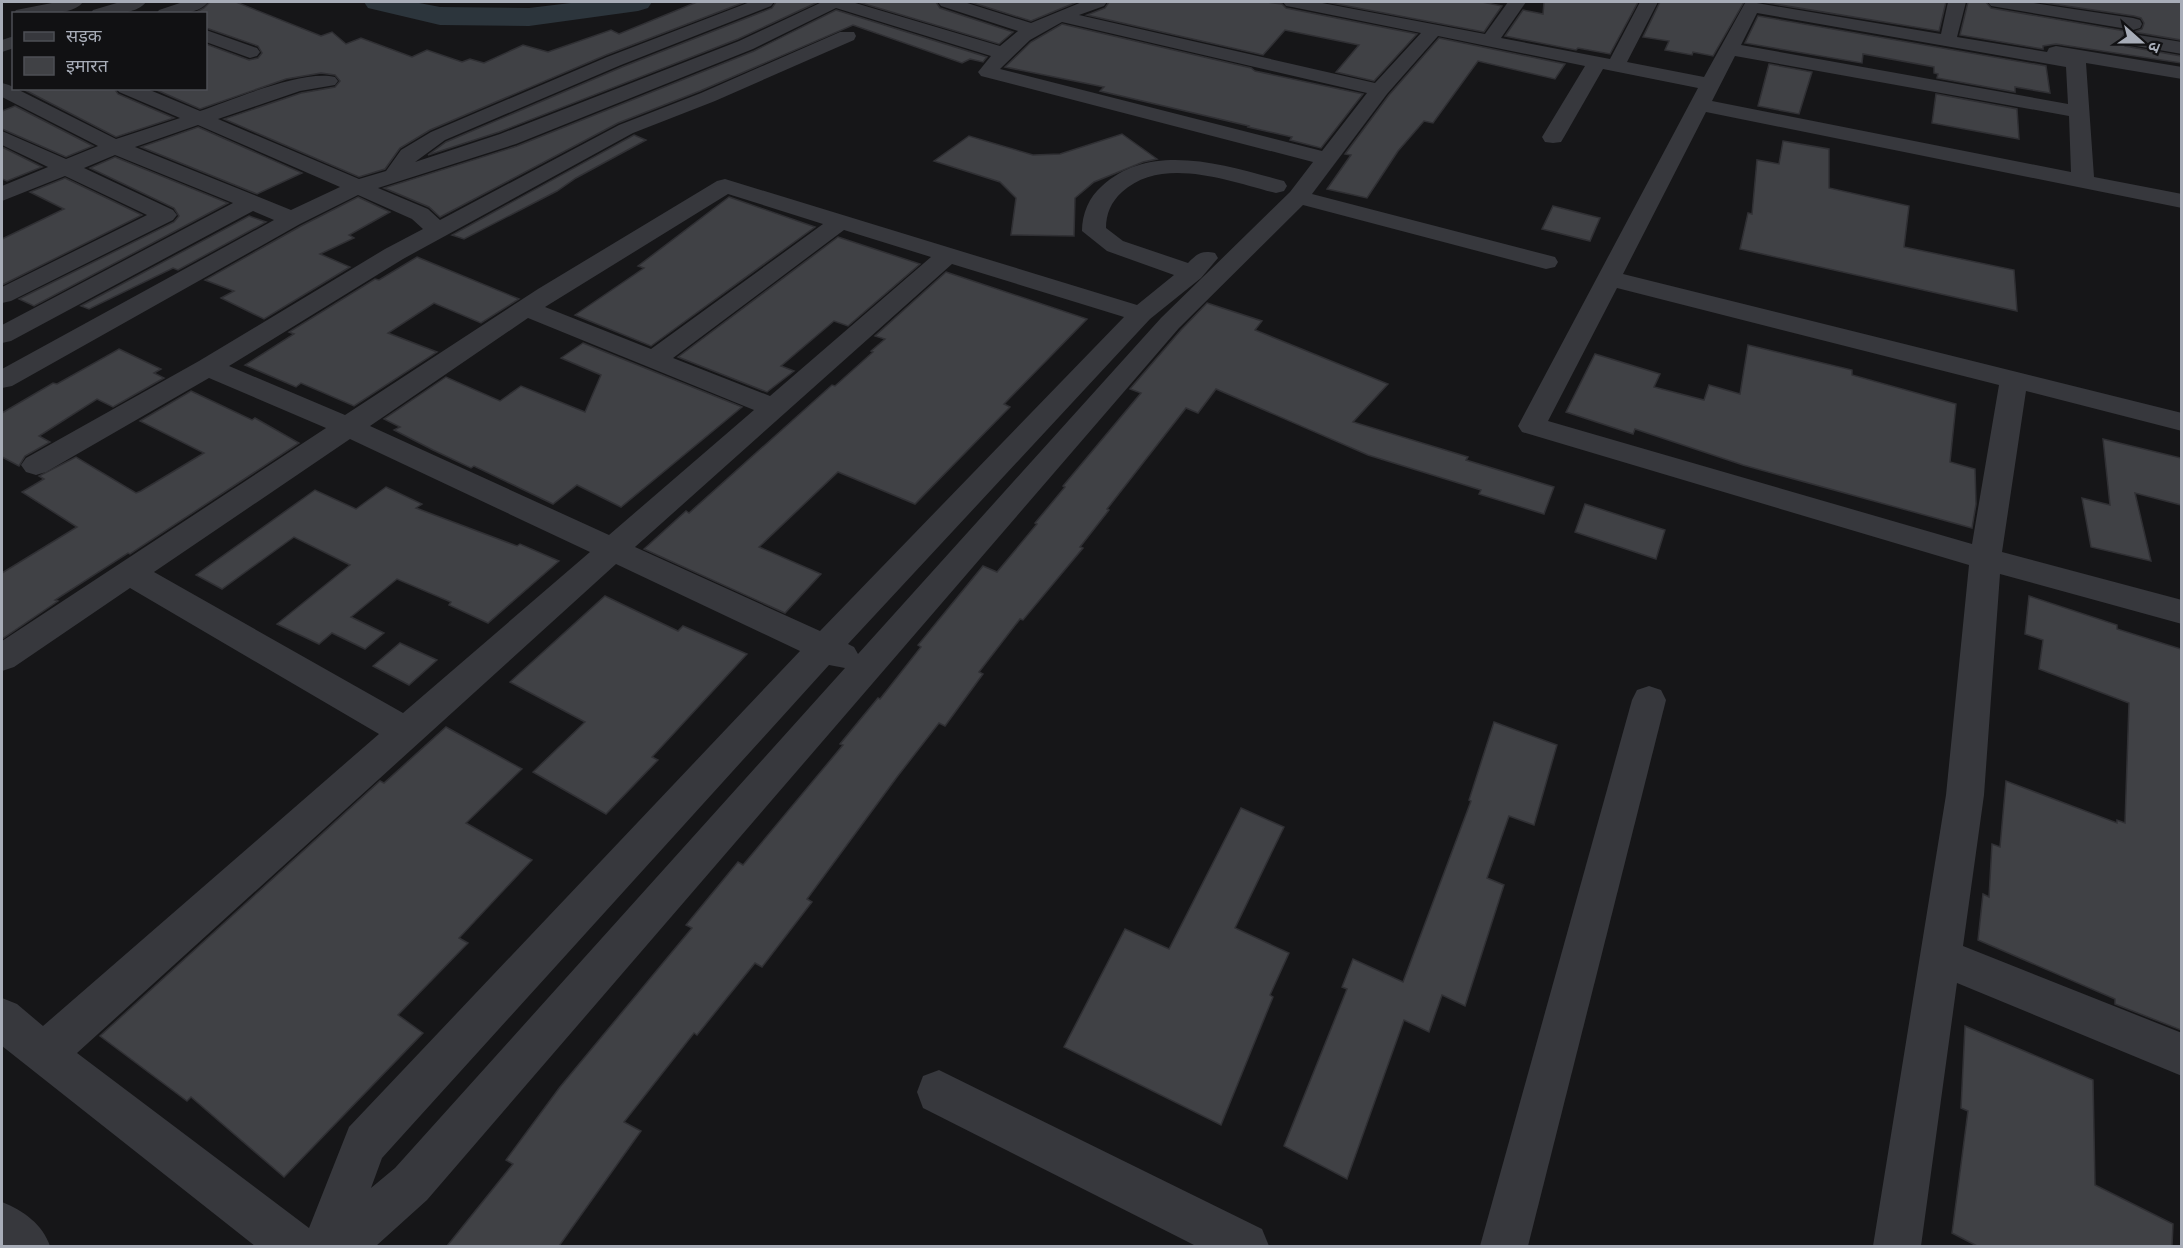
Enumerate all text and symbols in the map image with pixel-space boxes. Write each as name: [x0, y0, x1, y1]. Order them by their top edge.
legend: [12, 12, 207, 90]
north arrow: [2111, 12, 2171, 72]
text: सड़क: [66, 25, 103, 46]
text: उ: [2144, 39, 2165, 56]
text: इमारत: [66, 55, 109, 76]

